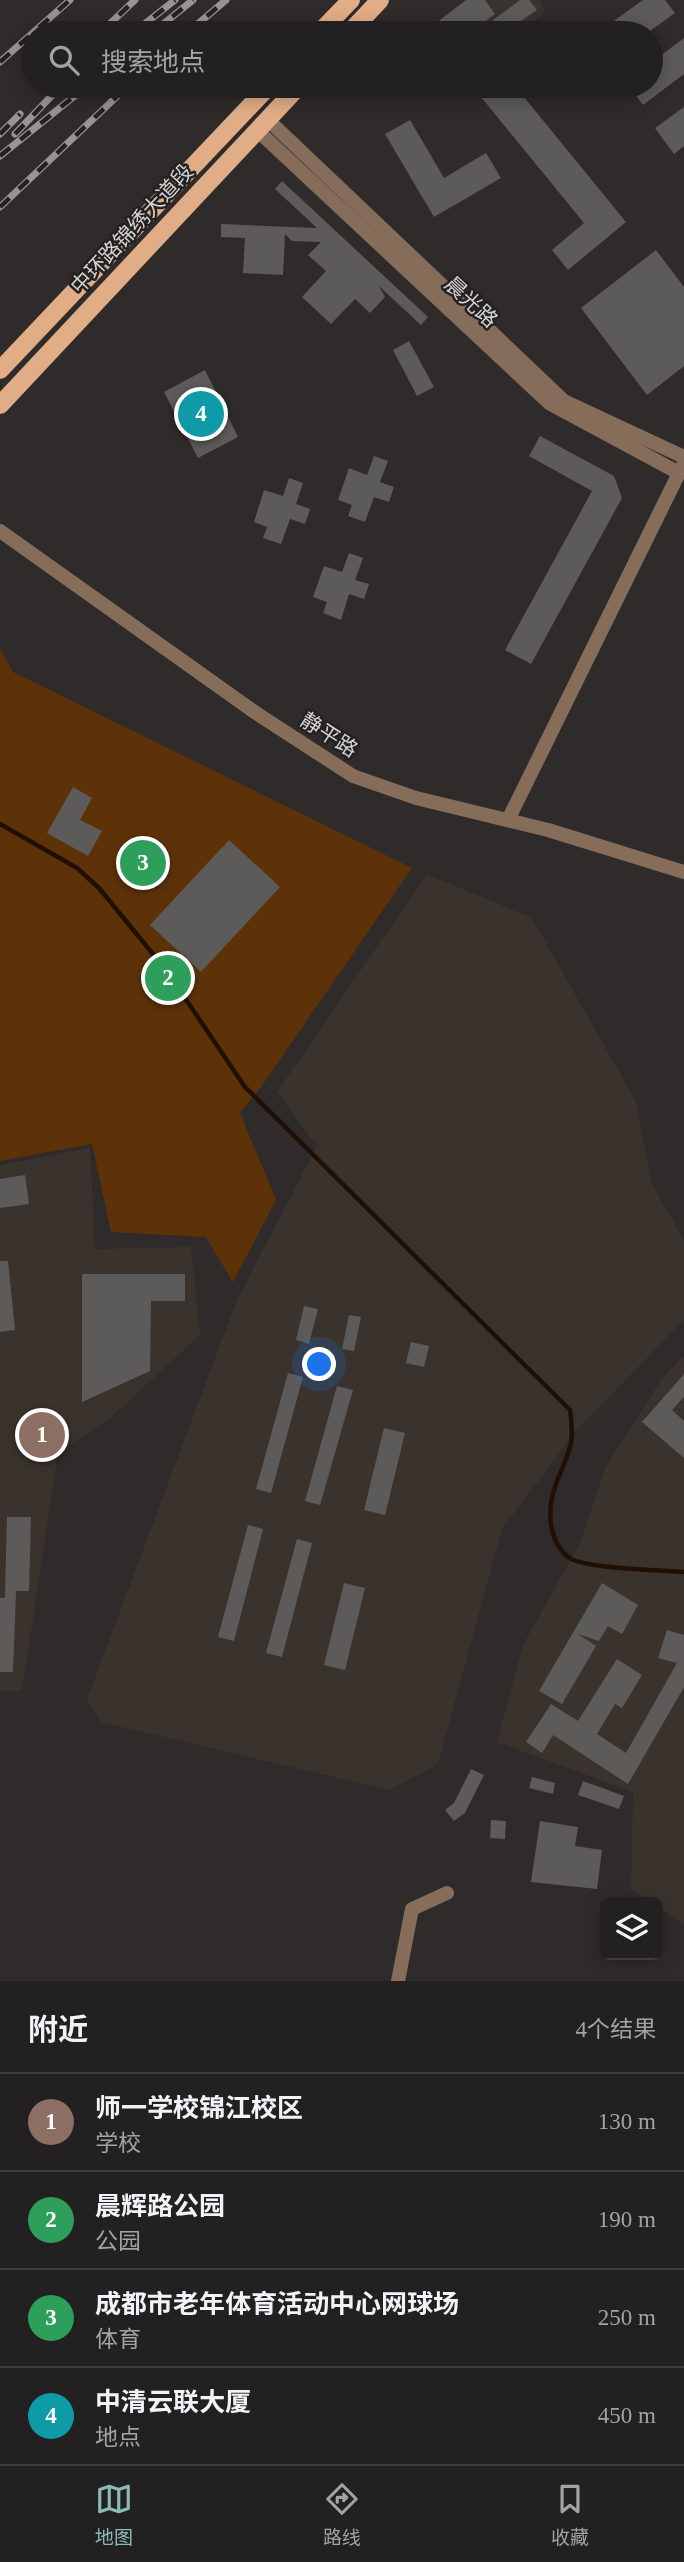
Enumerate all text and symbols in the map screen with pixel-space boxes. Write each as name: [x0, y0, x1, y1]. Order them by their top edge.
search box: [21, 21, 663, 98]
icon: search: [45, 41, 83, 79]
text: 搜索地点: [101, 48, 205, 77]
street label: 中环路锦绣大道段: [66, 159, 198, 299]
street label: 晨光路: [440, 272, 502, 332]
pin: 4: [178, 388, 224, 440]
street label: 静平路: [296, 708, 362, 762]
pin: 3: [120, 837, 166, 889]
pin: 2: [145, 952, 191, 1004]
your location: [302, 1347, 336, 1381]
pin: 1: [19, 1409, 65, 1461]
map controls: [600, 1897, 663, 1960]
button: layers: [600, 1897, 663, 1960]
text: 附近: [28, 2013, 88, 2046]
text: 4个结果: [576, 2017, 656, 2042]
text: 师一学校锦江校区: [95, 2094, 303, 2123]
text: 1: [45, 2109, 57, 2134]
text: 130 m: [598, 2109, 656, 2134]
text: 学校: [95, 2131, 141, 2156]
text: 晨辉路公园: [95, 2192, 225, 2221]
text: 2: [45, 2207, 57, 2232]
text: 190 m: [598, 2207, 656, 2232]
text: 公园: [95, 2229, 141, 2254]
text: 成都市老年体育活动中心网球场: [95, 2290, 459, 2319]
text: 3: [45, 2305, 57, 2330]
text: 250 m: [598, 2305, 656, 2330]
text: 体育: [95, 2327, 141, 2352]
text: 中清云联大厦: [95, 2388, 251, 2417]
text: 4: [45, 2403, 57, 2428]
text: 450 m: [598, 2403, 656, 2428]
text: 地点: [95, 2425, 141, 2450]
tab: 地图: [95, 2480, 133, 2549]
tab: 路线: [323, 2480, 361, 2549]
tab: 收藏: [551, 2480, 589, 2549]

